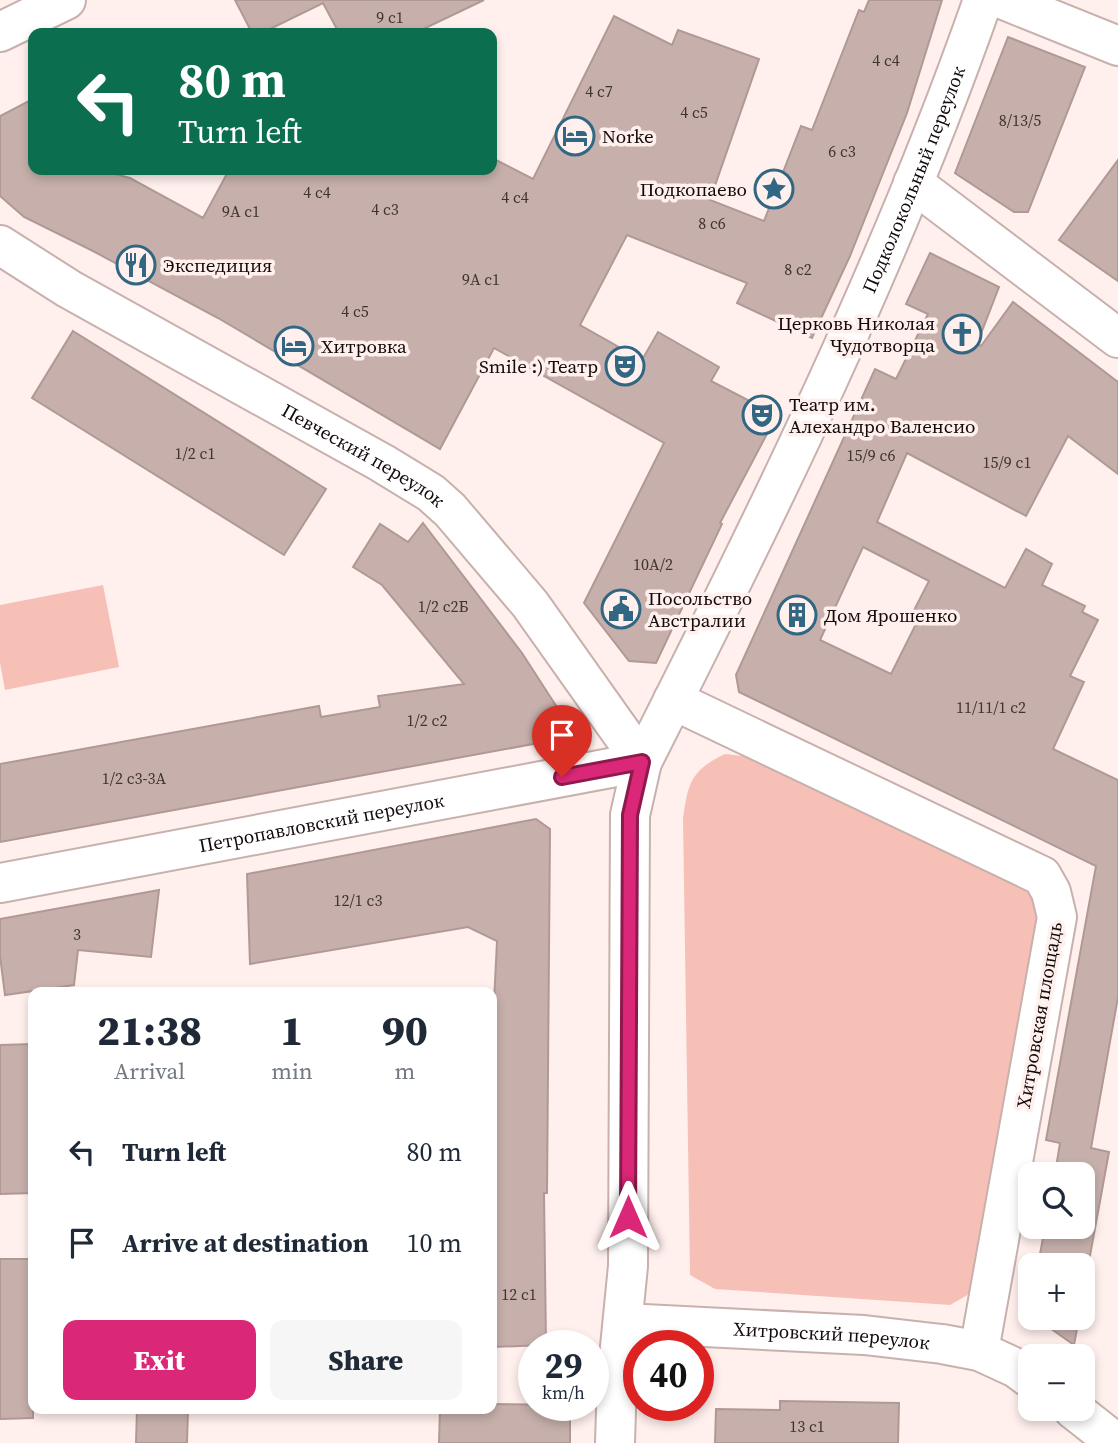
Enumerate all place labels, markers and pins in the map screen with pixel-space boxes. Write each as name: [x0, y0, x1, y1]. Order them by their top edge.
hotel icon: Norke: [554, 115, 596, 157]
place label: Norke: [602, 123, 654, 149]
place icon: Подкопаево: [753, 168, 795, 210]
place label: Подкопаево: [640, 176, 747, 202]
restaurant icon: Экспедиция: [115, 244, 157, 286]
place label: Экспедиция: [163, 252, 272, 278]
place label: Церковь Николая Чудотворца: [777, 310, 935, 358]
church icon: Церковь Николая Чудотворца: [941, 313, 983, 355]
hotel icon: Хитровка: [273, 325, 315, 367]
place label: Хитровка: [321, 333, 407, 359]
theatre icon: Smile :) Театр: [604, 345, 646, 387]
place label: Smile :) Театр: [479, 353, 598, 379]
place label: Театр им. Алехандро Валенсио: [789, 391, 975, 439]
theatre icon: Театр им. Алехандро Валенсио: [741, 394, 783, 436]
place label: Посольство Австралии: [648, 585, 752, 633]
public building icon: Посольство Австралии: [600, 588, 642, 630]
building icon: Дом Ярошенко: [776, 594, 818, 636]
place label: Дом Ярошенко: [824, 602, 957, 628]
pin: [532, 705, 592, 777]

